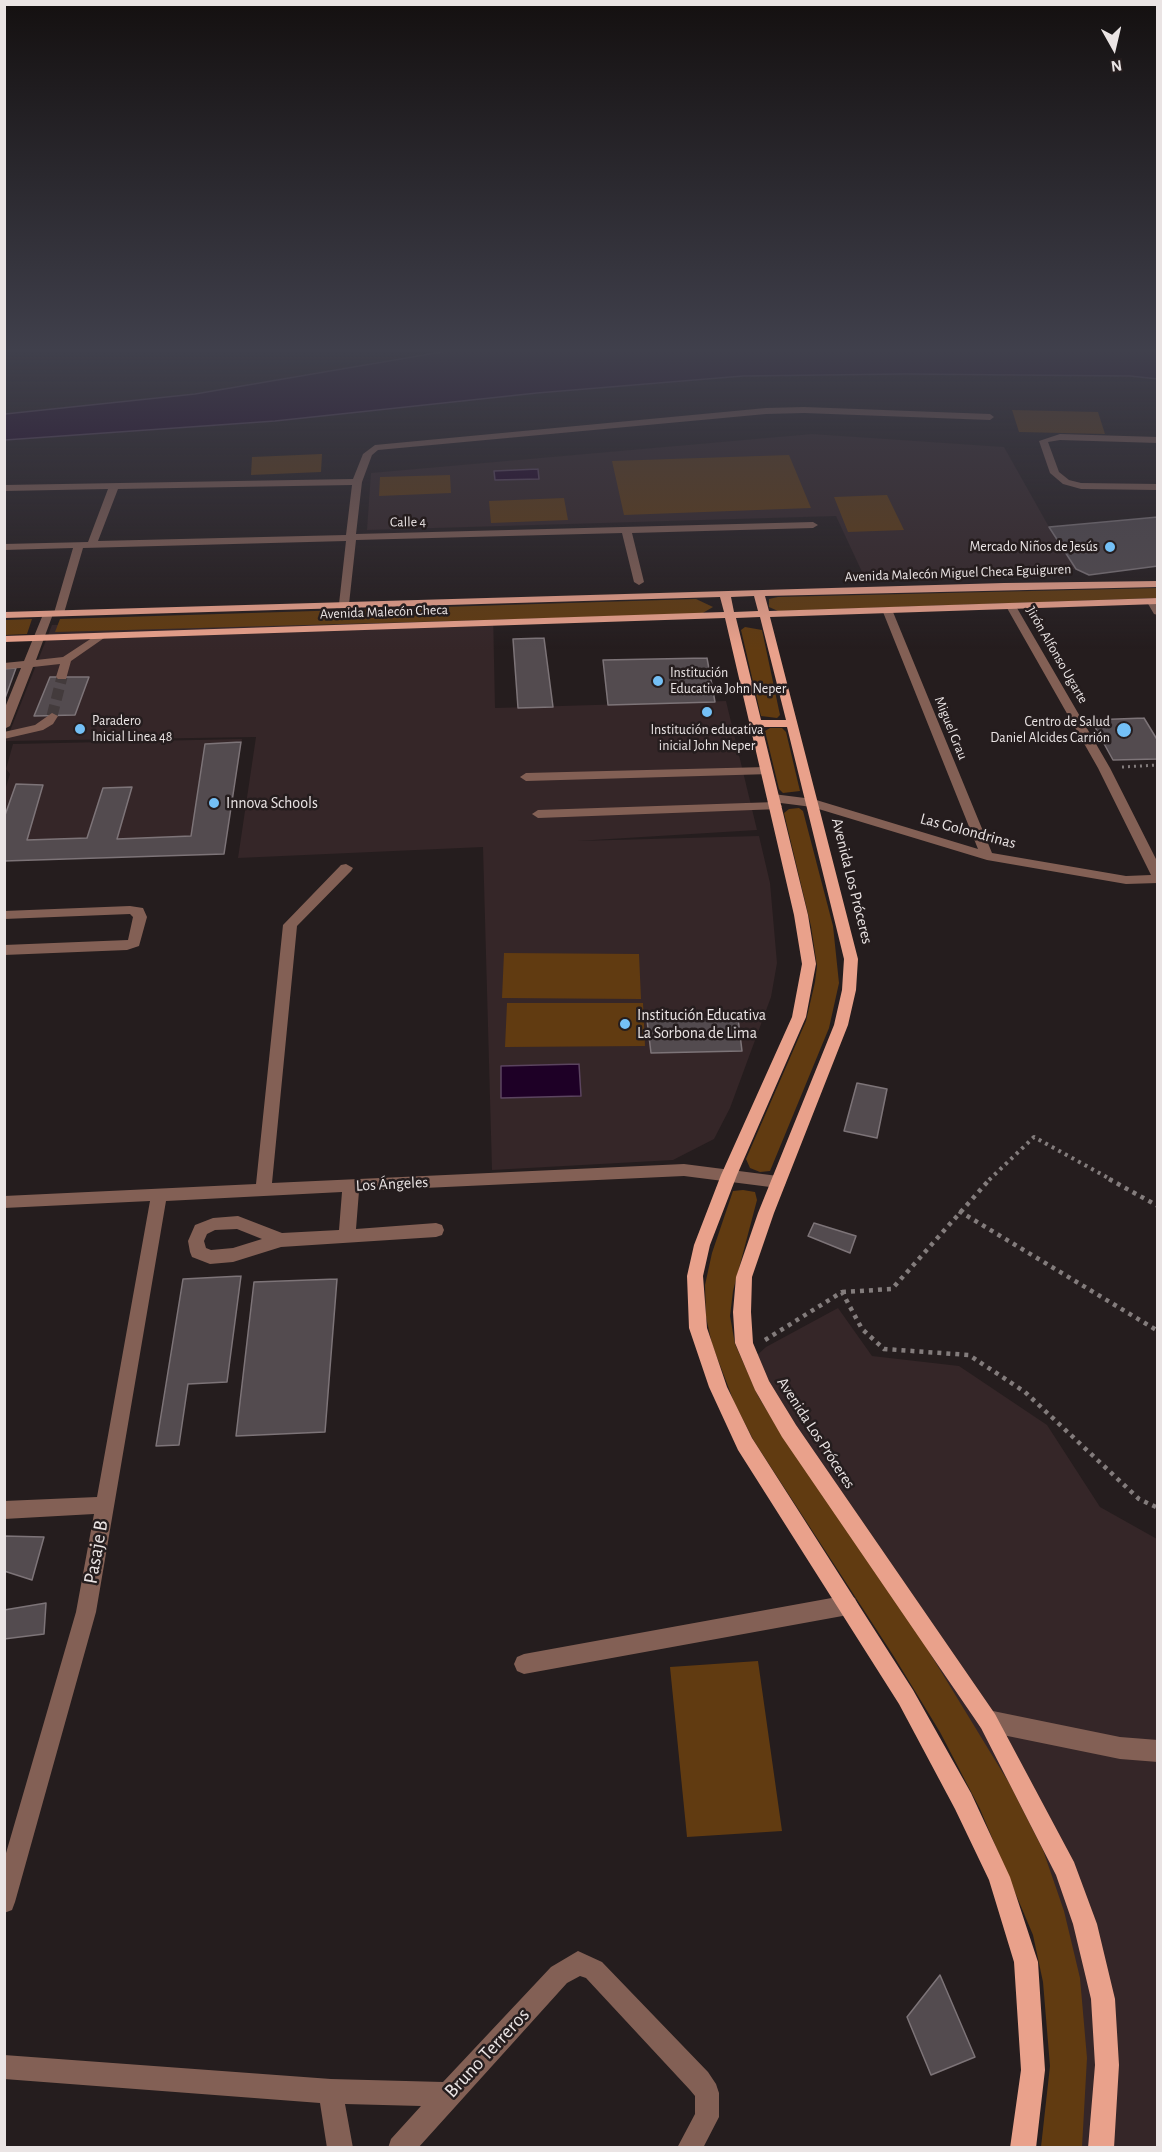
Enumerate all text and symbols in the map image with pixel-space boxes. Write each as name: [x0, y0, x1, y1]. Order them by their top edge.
north arrow: [1084, 18, 1144, 78]
text: N: [1110, 57, 1123, 75]
street label: Calle 4: [390, 513, 426, 531]
place label: Mercado Niños de Jesús: [970, 539, 1098, 555]
marker: Mercado Niños de Jesús: [1103, 540, 1117, 554]
street label: Avenida Malecón Miguel Checa Eguiguren: [844, 561, 1072, 585]
street label: Avenida Malecón Checa: [320, 601, 448, 623]
street label: Jirón Alfonso Ugarte: [1022, 603, 1092, 707]
place label: Institución Educativa John Neper: [670, 665, 786, 698]
marker: Institución Educativa John Neper: [651, 674, 665, 688]
street label: Miguel Grau: [931, 694, 971, 762]
marker: Institución educativa inicial John Neper: [700, 705, 714, 719]
place label: Paradero Inicial Linea 48: [92, 713, 172, 746]
place label: Centro de Salud Daniel Alcides Carrión: [990, 714, 1110, 746]
marker: Centro de Salud Daniel Alcides Carrión: [1115, 721, 1133, 739]
marker: Paradero Inicial Linea 48: [73, 722, 87, 736]
place label: Institución educativa inicial John Neper: [650, 722, 764, 754]
place label: Innova Schools: [226, 793, 318, 813]
marker: Innova Schools: [207, 796, 221, 810]
street label: Las Golondrinas: [918, 809, 1018, 853]
street label: Avenida Los Próceres: [827, 816, 877, 946]
place label: Institución Educativa La Sorbona de Lima: [637, 1005, 766, 1043]
marker: Institución Educativa La Sorbona de Lima: [618, 1017, 632, 1031]
street label: Los Ángeles: [355, 1173, 429, 1195]
street label: Avenida Los Próceres: [773, 1374, 859, 1492]
street label: Pasaje B: [79, 1518, 113, 1586]
street label: Bruno Terreros: [439, 2003, 535, 2103]

